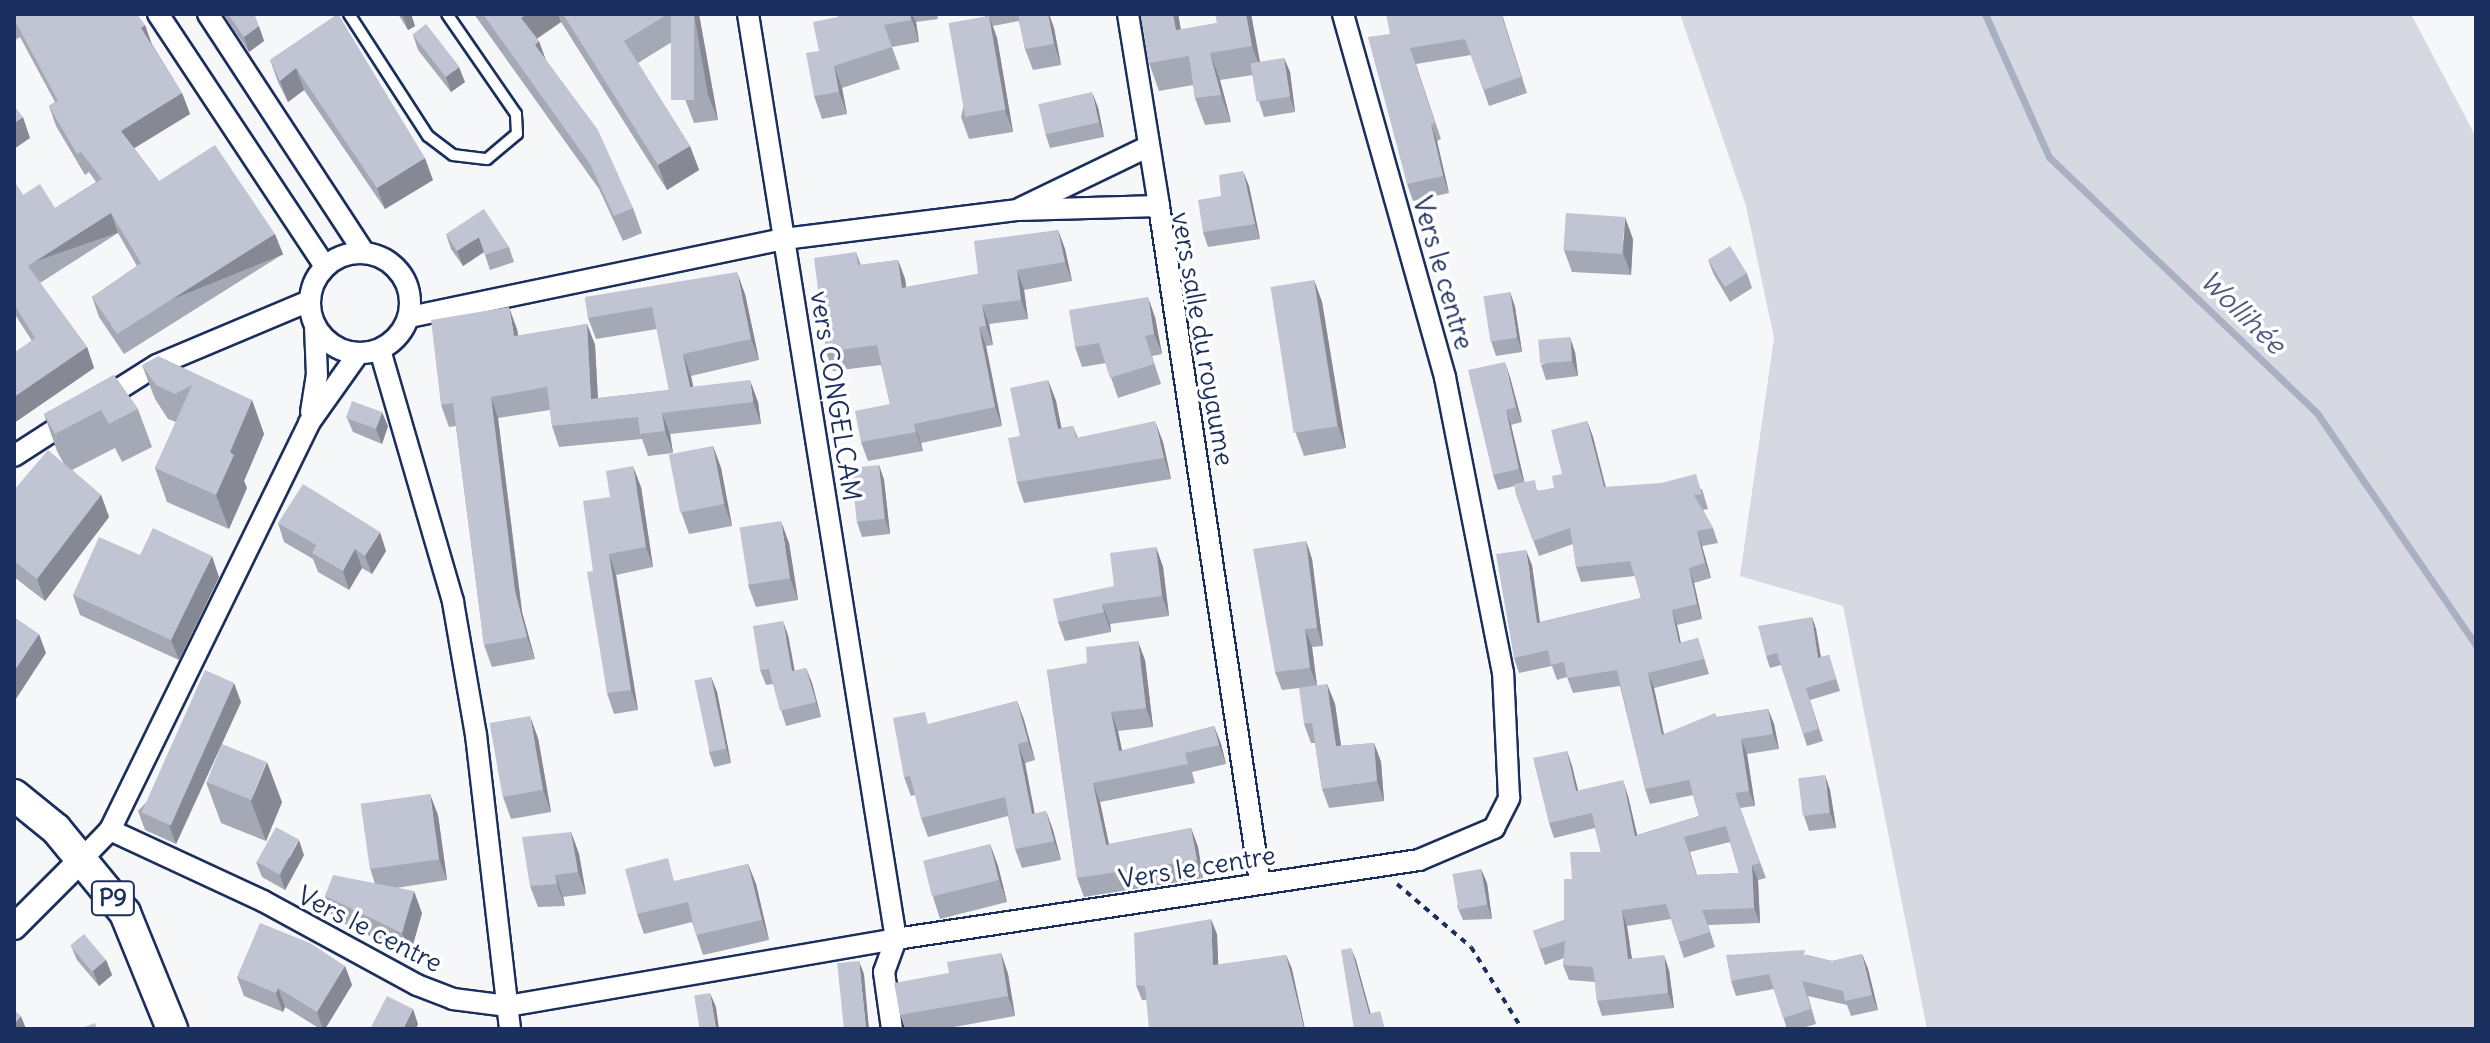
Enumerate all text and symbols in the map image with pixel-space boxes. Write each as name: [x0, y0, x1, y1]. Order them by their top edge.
street label: Vers le centre: [1406, 193, 1480, 353]
street label: vers salle du royaume: [1165, 210, 1241, 468]
water label: Wollihée: [2193, 263, 2293, 361]
street label: vers CONGELCAM: [804, 289, 868, 503]
street label: Vers le centre: [1116, 839, 1278, 895]
road number: P9: [89, 878, 137, 918]
street label: Vers le centre: [292, 879, 448, 979]

